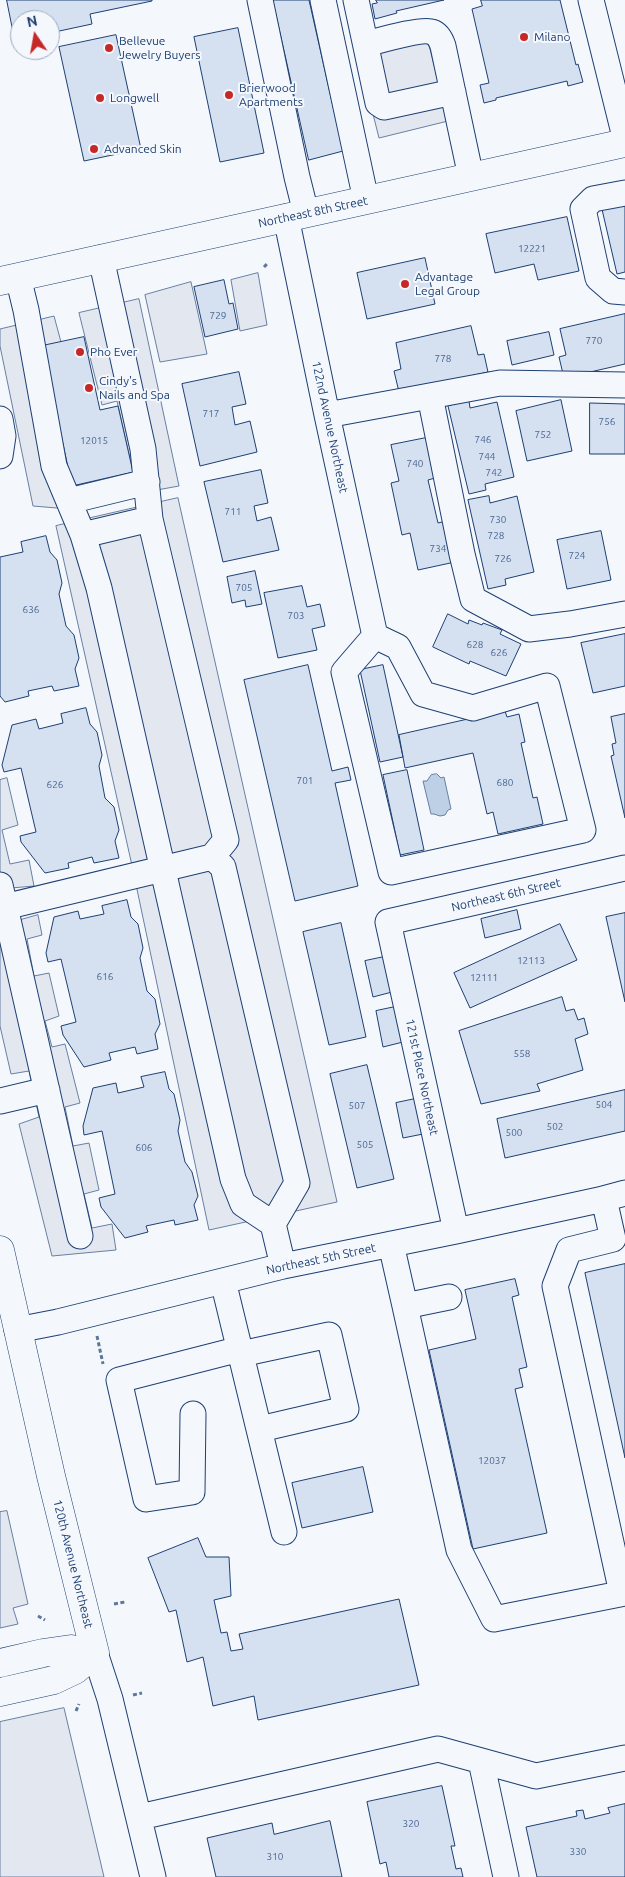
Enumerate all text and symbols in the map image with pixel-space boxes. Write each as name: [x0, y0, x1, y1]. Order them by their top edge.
north arrow: [10, 10, 60, 60]
text: N: [25, 12, 39, 30]
place label: Milano: [534, 30, 571, 44]
marker: Milano: [518, 31, 530, 43]
place label: Bellevue Jewelry Buyers: [119, 34, 201, 62]
marker: Bellevue Jewelry Buyers: [103, 42, 115, 54]
place label: Brierwood Apartments: [239, 81, 303, 109]
marker: Brierwood Apartments: [223, 89, 235, 101]
place label: Longwell: [110, 91, 159, 105]
marker: Longwell: [94, 92, 106, 104]
place label: Advanced Skin: [104, 142, 182, 156]
marker: Advanced Skin: [88, 143, 100, 155]
street label: Northeast 8th Street: [257, 193, 369, 231]
house number: 12221: [518, 243, 546, 255]
place label: Advantage Legal Group: [415, 270, 480, 298]
marker: Advantage Legal Group: [399, 278, 411, 290]
house number: 729: [210, 310, 226, 322]
house number: 770: [586, 335, 602, 347]
place label: Pho Ever: [90, 345, 137, 359]
marker: Pho Ever: [74, 346, 86, 358]
house number: 778: [435, 353, 451, 365]
street label: 122nd Avenue Northeast: [309, 360, 351, 494]
place label: Cindy's Nails and Spa: [99, 374, 170, 402]
marker: Cindy's Nails and Spa: [83, 382, 95, 394]
house number: 717: [203, 408, 219, 420]
house number: 756: [599, 416, 615, 428]
house number: 752: [535, 429, 551, 441]
house number: 746: [475, 434, 491, 446]
house number: 12015: [80, 435, 108, 447]
house number: 744: [479, 451, 495, 463]
house number: 740: [407, 458, 423, 470]
house number: 742: [486, 467, 502, 479]
house number: 711: [225, 506, 241, 518]
house number: 730: [490, 514, 506, 526]
house number: 728: [488, 530, 504, 542]
house number: 734: [430, 543, 446, 555]
house number: 724: [569, 550, 585, 562]
house number: 726: [495, 553, 511, 565]
house number: 705: [236, 582, 252, 594]
house number: 636: [23, 604, 39, 616]
house number: 703: [288, 610, 304, 622]
house number: 628: [467, 639, 483, 651]
house number: 626: [491, 647, 507, 659]
house number: 701: [297, 775, 313, 787]
house number: 680: [497, 777, 513, 789]
house number: 626: [47, 779, 63, 791]
street label: Northeast 6th Street: [450, 875, 562, 915]
house number: 12113: [517, 955, 545, 967]
house number: 616: [97, 971, 113, 983]
house number: 12111: [470, 972, 498, 984]
street label: 121st Place Northeast: [403, 1017, 441, 1137]
house number: 558: [514, 1048, 530, 1060]
house number: 504: [596, 1099, 612, 1111]
house number: 507: [349, 1100, 365, 1112]
house number: 502: [547, 1121, 563, 1133]
house number: 500: [506, 1127, 522, 1139]
house number: 505: [357, 1139, 373, 1151]
house number: 606: [136, 1142, 152, 1154]
street label: Northeast 5th Street: [265, 1240, 377, 1278]
house number: 12037: [478, 1455, 506, 1467]
street label: 120th Avenue Northeast: [50, 1498, 96, 1630]
house number: 320: [403, 1818, 419, 1830]
house number: 330: [570, 1846, 586, 1858]
house number: 310: [267, 1851, 283, 1863]

